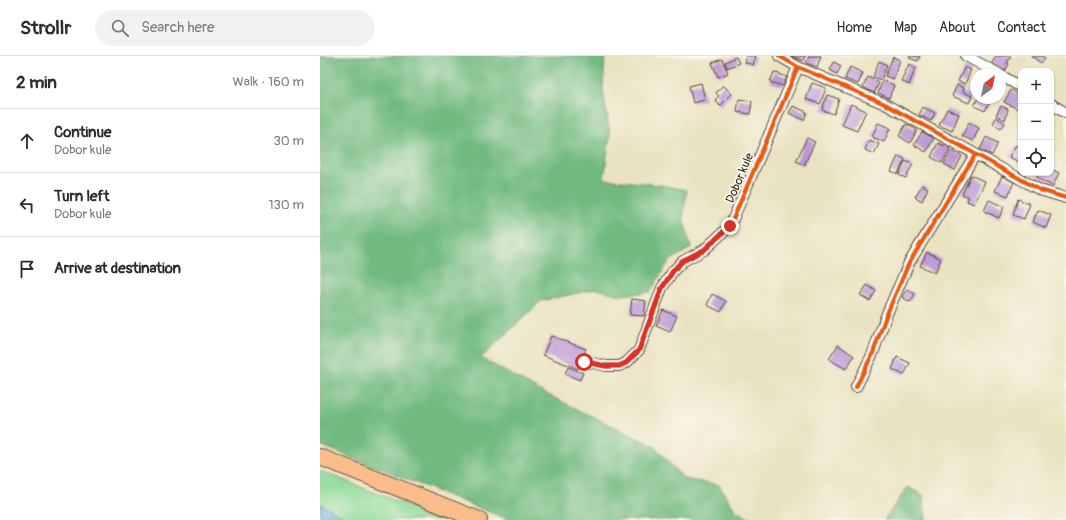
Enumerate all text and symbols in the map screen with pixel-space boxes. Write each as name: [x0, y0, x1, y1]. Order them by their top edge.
search box: [95, 10, 375, 46]
text: Strollr: [20, 16, 71, 40]
icon: search: [109, 17, 131, 39]
text: Search here: [141, 18, 214, 37]
text: Home: [837, 19, 872, 36]
text: Map: [894, 19, 917, 36]
text: About: [939, 19, 975, 36]
text: Contact: [997, 19, 1046, 36]
north arrow: [970, 68, 1006, 104]
map controls: [1018, 68, 1054, 176]
button: +: [1018, 68, 1054, 104]
text: 2 min: [16, 72, 57, 93]
text: Walk · 160 m: [233, 74, 304, 90]
button: −: [1018, 104, 1054, 140]
text: Continue: [54, 123, 112, 142]
icon: ahead: [16, 130, 38, 152]
text: 30 m: [274, 133, 304, 149]
button: locate: [1018, 140, 1054, 176]
text: Dobor kule: [54, 142, 111, 158]
street label: Dobor kule: [723, 151, 757, 205]
text: Turn left: [54, 187, 110, 206]
icon: left: [16, 194, 38, 216]
text: 130 m: [268, 197, 304, 213]
text: Dobor kule: [54, 206, 111, 222]
route end: [721, 217, 739, 235]
icon: arrive: [16, 258, 38, 280]
text: Arrive at destination: [54, 259, 181, 278]
route start: [575, 353, 593, 371]

